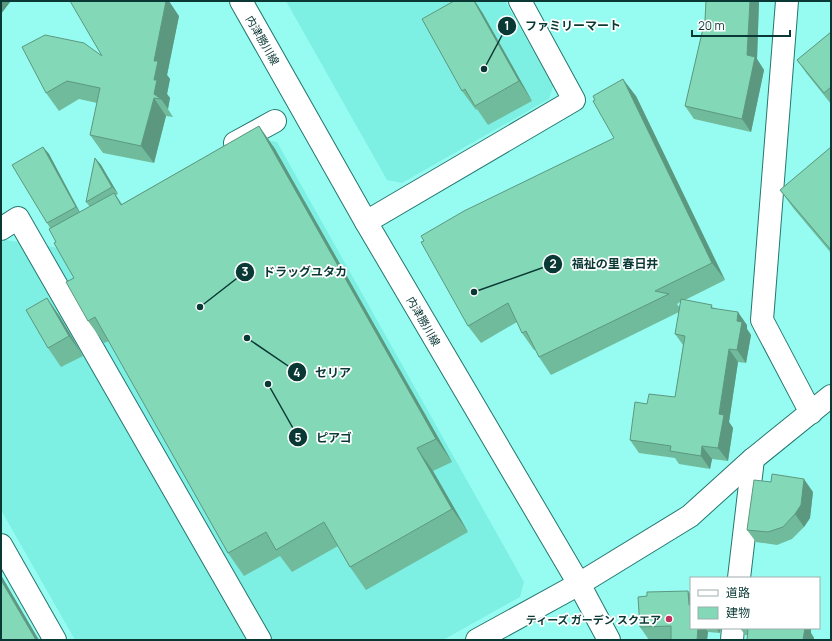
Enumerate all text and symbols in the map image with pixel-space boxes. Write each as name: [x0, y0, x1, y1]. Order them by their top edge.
street label: 内津勝川線: [243, 12, 283, 68]
scale bar: [692, 12, 790, 38]
callout: ファミリーマート: [497, 14, 629, 38]
text: 1: [504, 17, 510, 34]
text: ファミリーマート: [525, 17, 621, 34]
text: 20 m: [698, 17, 725, 34]
callout: 福祉の里 春日井: [543, 252, 666, 276]
text: 2: [549, 255, 557, 272]
text: 福祉の里 春日井: [572, 255, 658, 272]
callout: ドラッグユタカ: [235, 260, 355, 284]
text: 3: [242, 263, 249, 280]
text: ドラッグユタカ: [263, 263, 347, 280]
street label: 内津勝川線: [404, 293, 444, 349]
callout: セリア: [287, 360, 359, 384]
text: 4: [293, 364, 301, 381]
text: セリア: [315, 364, 351, 381]
callout: ピアゴ: [288, 425, 360, 449]
text: 5: [294, 429, 302, 446]
text: ピアゴ: [316, 429, 352, 446]
legend: [690, 577, 820, 629]
text: 道路: [726, 584, 750, 601]
text: 建物: [726, 604, 750, 621]
place label: ティーズ ガーデン スクエア: [526, 612, 661, 627]
marker: ティーズ ガーデン スクエア: [664, 614, 674, 624]

